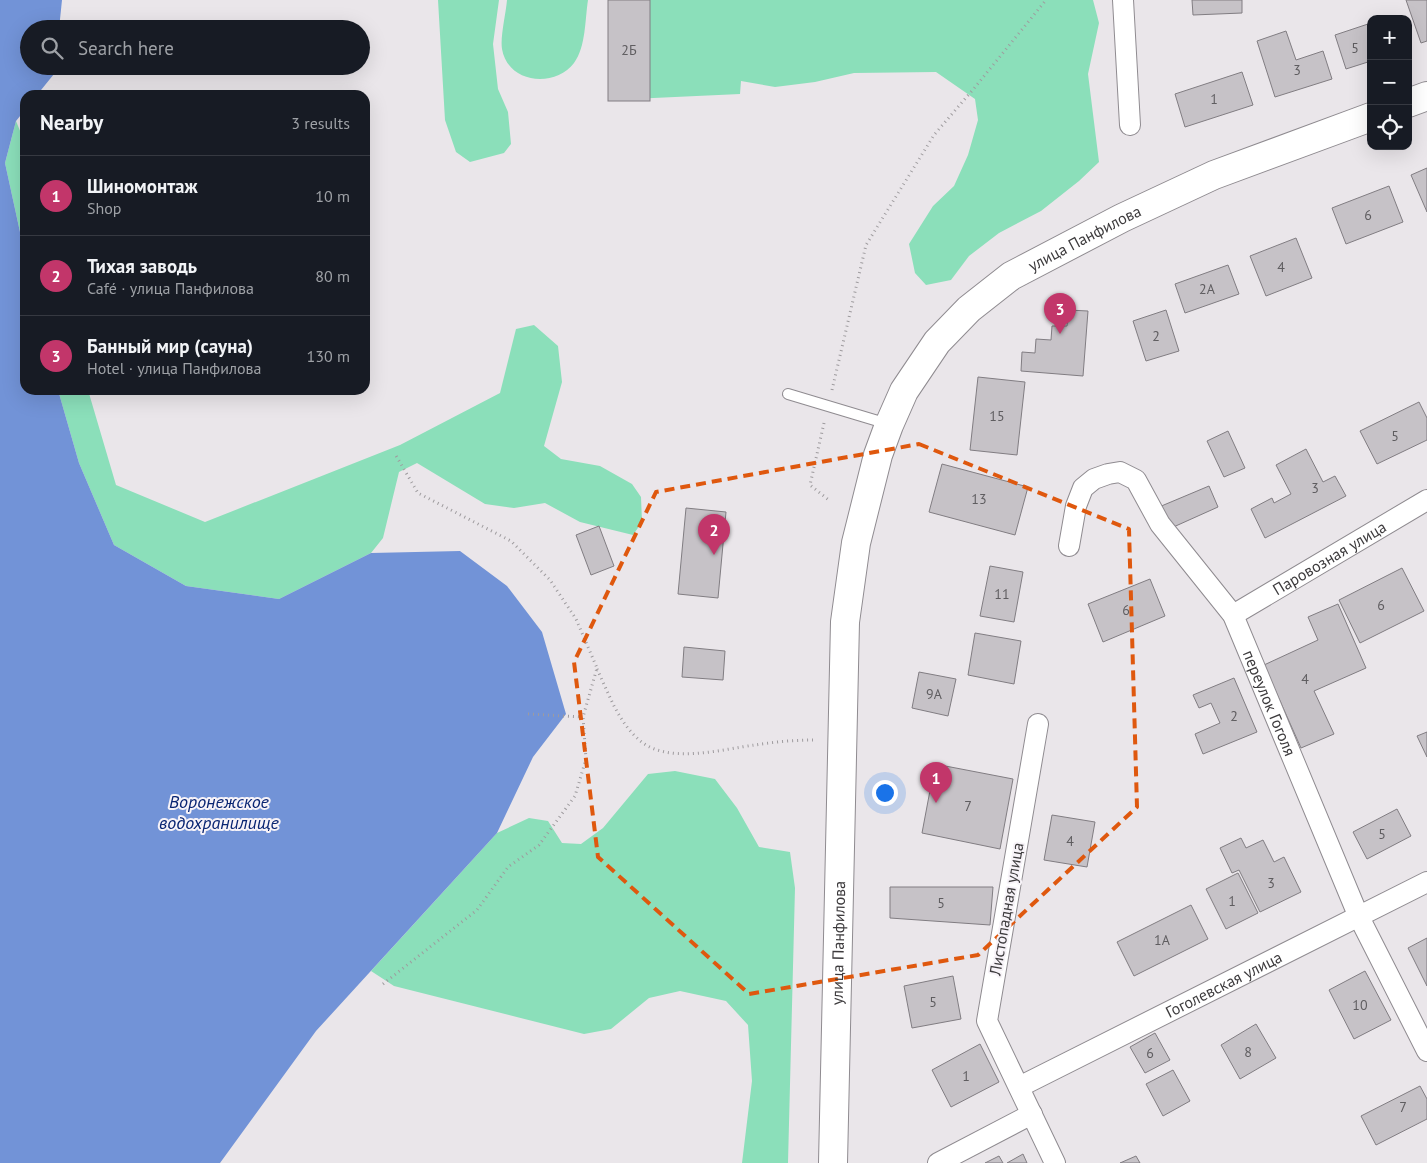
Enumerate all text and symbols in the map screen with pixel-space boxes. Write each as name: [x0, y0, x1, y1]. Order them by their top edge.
map controls: [1367, 15, 1412, 150]
button: +: [1367, 15, 1412, 60]
search box: [20, 20, 370, 75]
icon: search: [38, 34, 66, 62]
text: Search here: [78, 36, 174, 60]
house number: 5: [1351, 39, 1359, 57]
house number: 2Б: [621, 41, 637, 59]
button: −: [1367, 60, 1412, 105]
house number: 3: [1293, 61, 1301, 79]
house number: 1: [1210, 90, 1218, 108]
button: locate: [1367, 105, 1412, 150]
text: Nearby: [40, 109, 103, 136]
text: 3 results: [291, 113, 350, 133]
text: Шиномонтаж: [87, 174, 198, 198]
text: 1: [51, 186, 61, 206]
text: 10 m: [315, 186, 350, 206]
text: Shop: [87, 198, 121, 218]
street label: улица Панфилова: [1025, 201, 1144, 275]
house number: 6: [1364, 206, 1372, 224]
text: Тихая заводь: [87, 254, 197, 278]
house number: 4: [1277, 258, 1285, 276]
text: 2: [51, 266, 61, 286]
text: 80 m: [315, 266, 350, 286]
text: Café · улица Панфилова: [87, 278, 254, 298]
house number: 2А: [1199, 280, 1216, 298]
pin: 3: [1044, 293, 1076, 334]
house number: 2: [1152, 327, 1160, 345]
text: Банный мир (сауна): [87, 334, 253, 358]
text: 3: [51, 346, 61, 366]
text: 130 m: [307, 346, 350, 366]
text: Hotel · улица Панфилова: [87, 358, 261, 378]
house number: 15: [989, 407, 1005, 425]
house number: 5: [1391, 427, 1399, 445]
house number: 3: [1311, 479, 1319, 497]
house number: 13: [971, 490, 987, 508]
pin: 2: [698, 514, 730, 555]
street label: Паровозная улица: [1269, 517, 1390, 599]
house number: 11: [994, 585, 1010, 603]
house number: 6: [1377, 596, 1385, 614]
house number: 6: [1122, 601, 1130, 619]
street label: переулок Гоголя: [1239, 647, 1301, 759]
house number: 4: [1301, 670, 1309, 688]
house number: 9А: [926, 685, 943, 703]
house number: 2: [1230, 707, 1238, 725]
pin: 1: [920, 762, 952, 803]
your location: [872, 780, 898, 806]
water label: Воронежское водохранилище: [159, 790, 280, 834]
house number: 7: [964, 797, 972, 815]
house number: 5: [1378, 825, 1386, 843]
house number: 4: [1066, 832, 1074, 850]
street label: Листопадная улица: [984, 841, 1028, 978]
house number: 3: [1267, 874, 1275, 892]
street label: улица Панфилова: [827, 881, 849, 1005]
house number: 1: [1228, 892, 1236, 910]
house number: 5: [937, 894, 945, 912]
house number: 1А: [1154, 931, 1171, 949]
street label: Гоголевская улица: [1162, 947, 1285, 1022]
house number: 5: [929, 993, 937, 1011]
house number: 10: [1352, 996, 1368, 1014]
house number: 8: [1244, 1043, 1252, 1061]
house number: 6: [1146, 1044, 1154, 1062]
house number: 1: [962, 1067, 970, 1085]
house number: 7: [1399, 1098, 1407, 1116]

